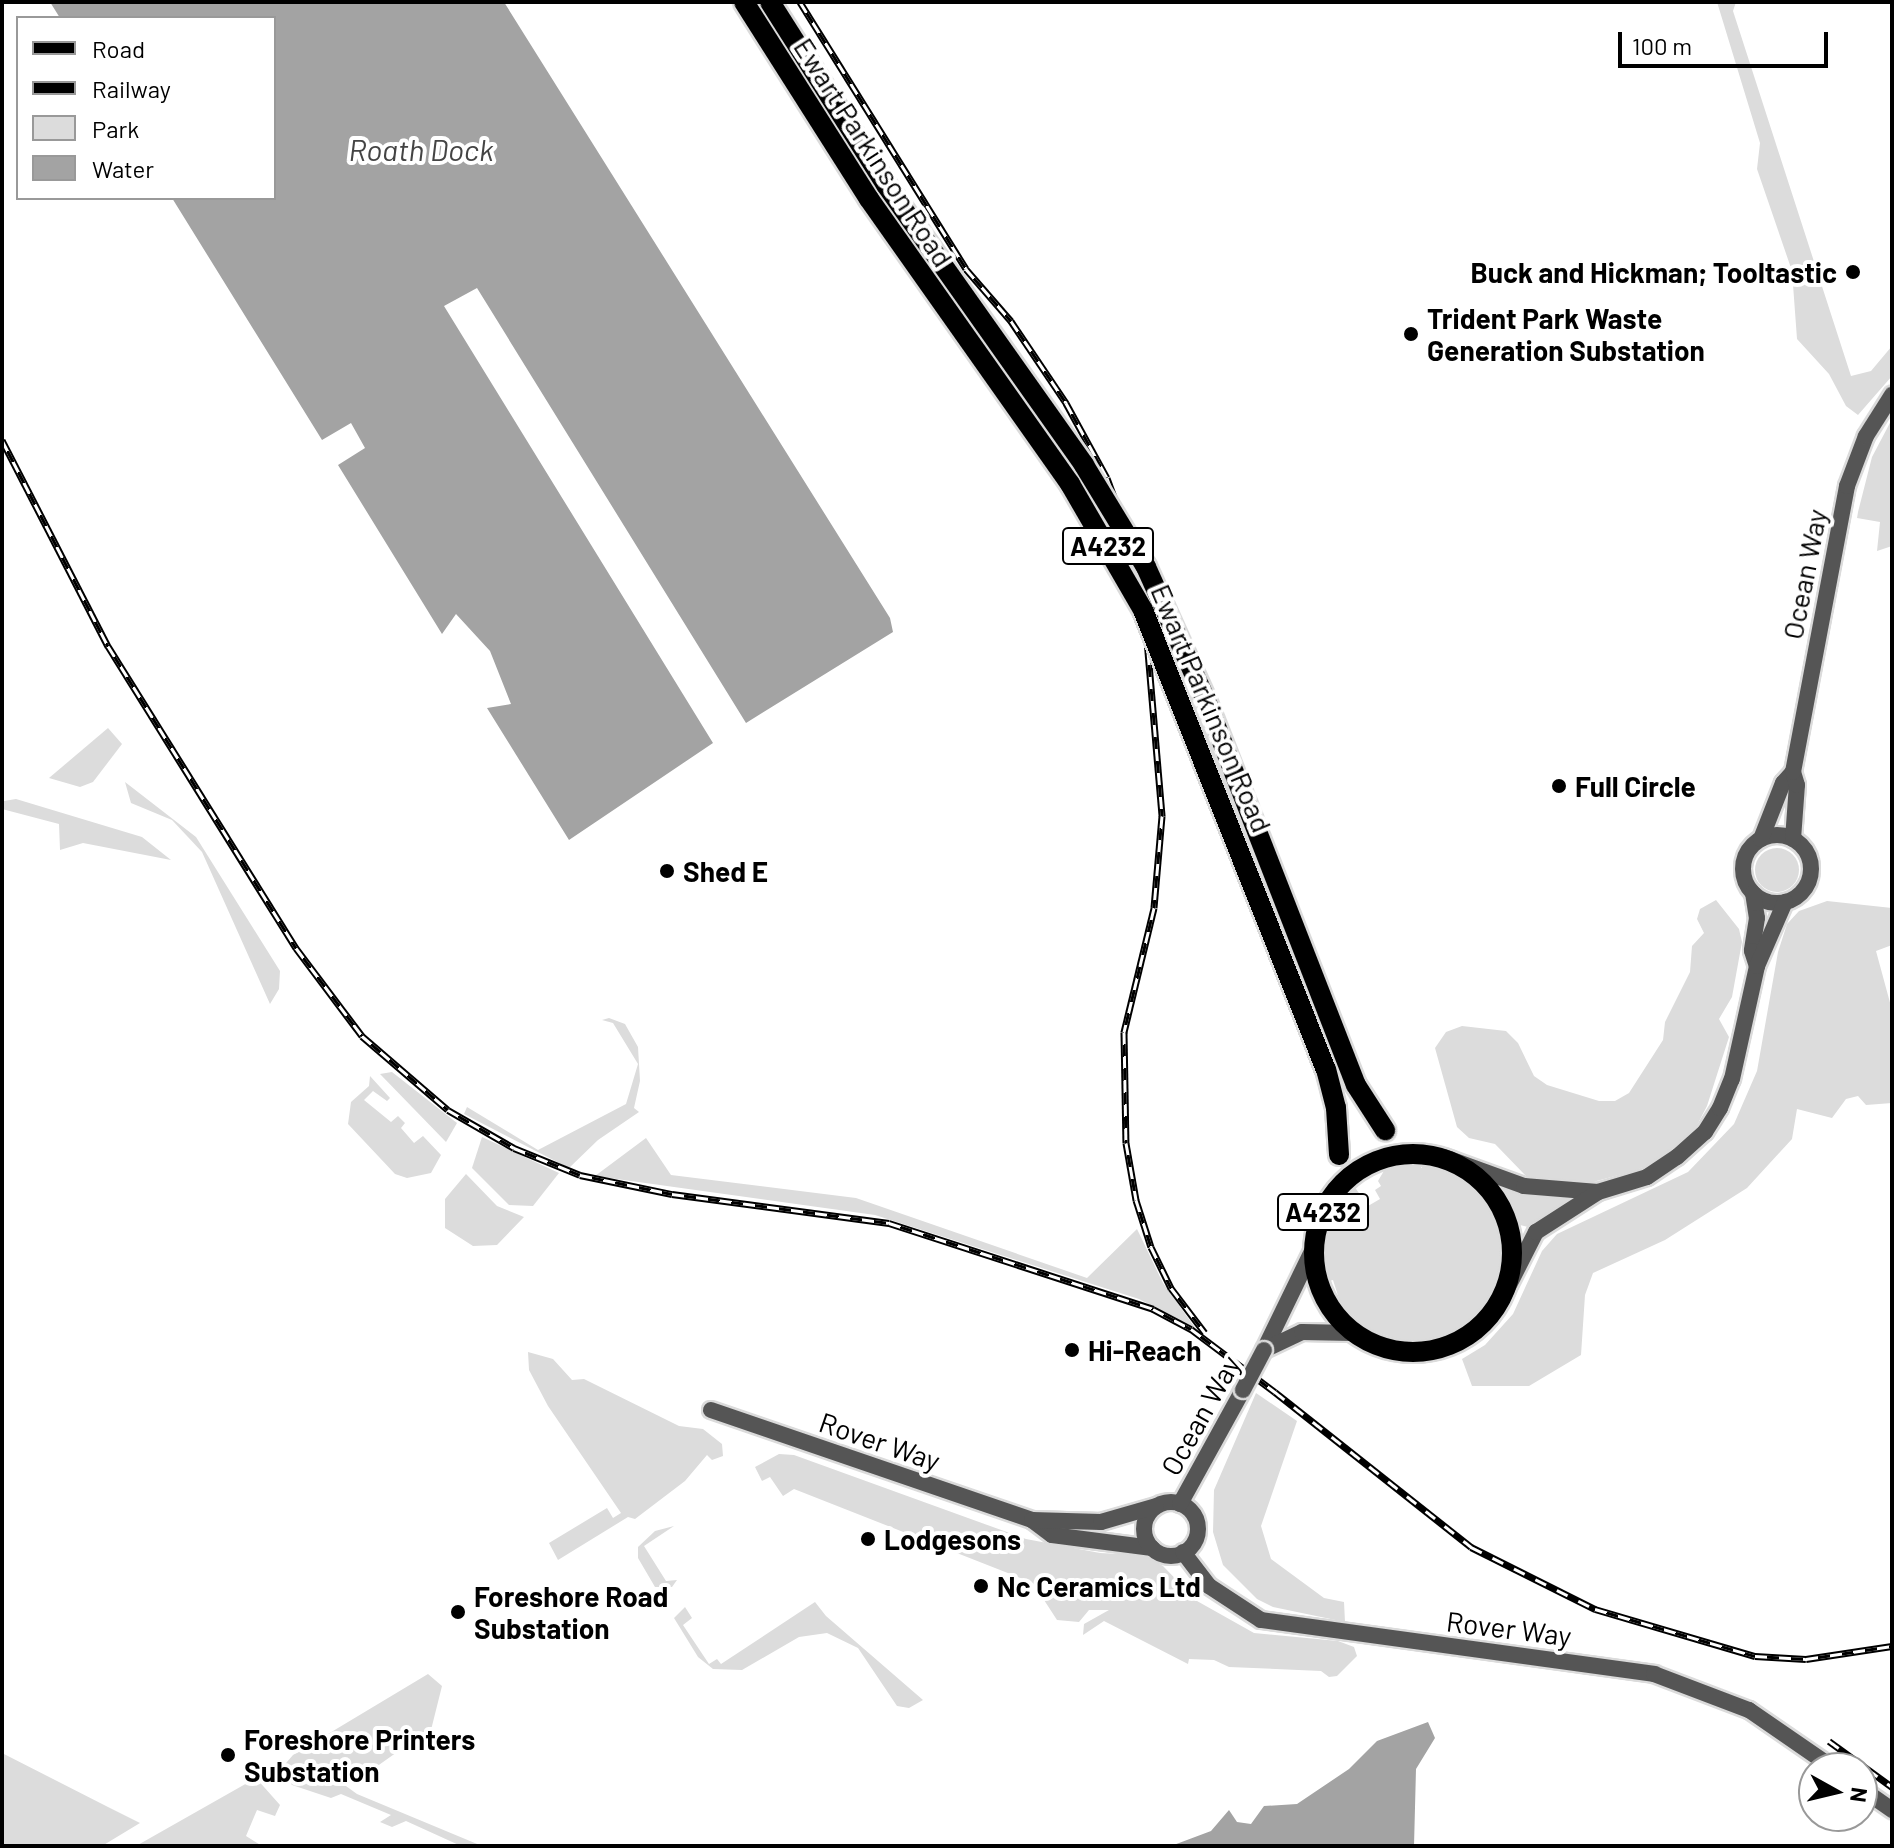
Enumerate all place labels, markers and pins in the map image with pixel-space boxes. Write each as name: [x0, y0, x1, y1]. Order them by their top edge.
place label: Buck and Hickman; Tooltastic: [1471, 255, 1837, 289]
marker: Buck and Hickman; Tooltastic: [1844, 263, 1862, 281]
place label: Trident Park Waste Generation Substation: [1427, 301, 1705, 367]
marker: Trident Park Waste Generation Substation: [1402, 325, 1420, 343]
place label: Full Circle: [1575, 769, 1696, 803]
marker: Full Circle: [1550, 777, 1568, 795]
place label: Shed E: [683, 854, 768, 888]
marker: Shed E: [658, 862, 676, 880]
place label: Hi-Reach: [1088, 1333, 1201, 1367]
marker: Hi-Reach: [1063, 1341, 1081, 1359]
place label: Lodgesons: [884, 1522, 1021, 1556]
marker: Lodgesons: [859, 1530, 877, 1548]
place label: Nc Ceramics Ltd: [997, 1569, 1201, 1603]
marker: Nc Ceramics Ltd: [972, 1577, 990, 1595]
place label: Foreshore Road Substation: [474, 1579, 668, 1645]
marker: Foreshore Road Substation: [449, 1603, 467, 1621]
place label: Foreshore Printers Substation: [244, 1722, 475, 1788]
marker: Foreshore Printers Substation: [219, 1746, 237, 1764]

